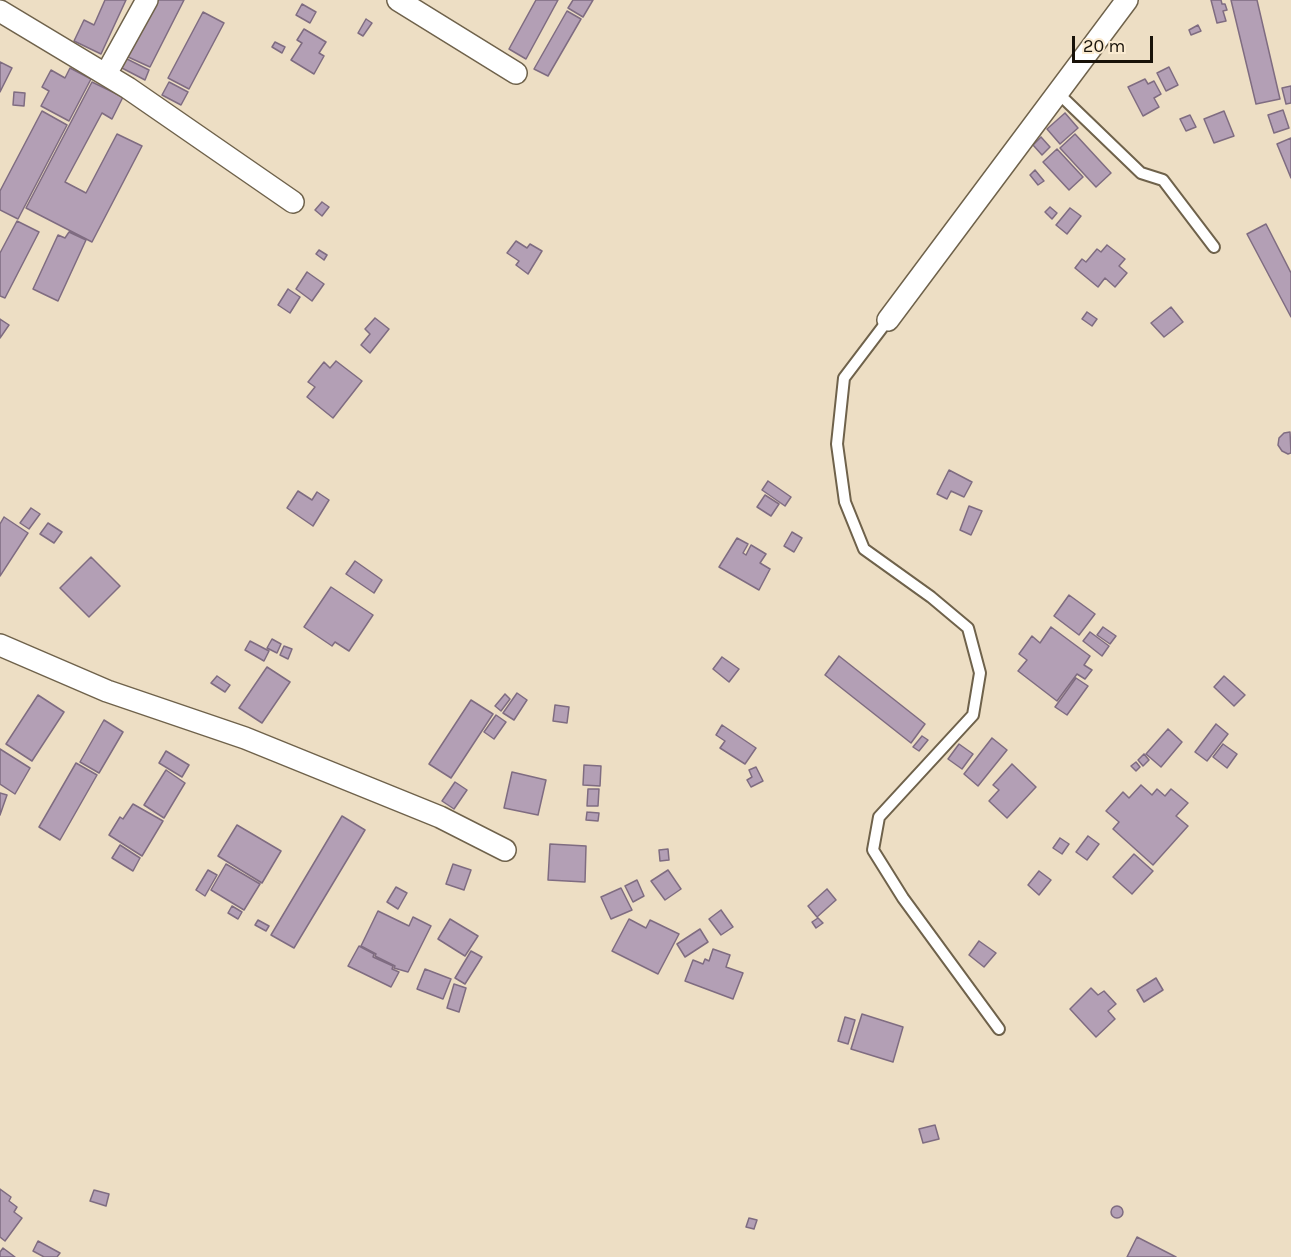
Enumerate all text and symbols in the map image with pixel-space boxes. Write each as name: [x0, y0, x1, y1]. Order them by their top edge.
scale bar: [1075, 24, 1156, 62]
text: 20 m: [1083, 35, 1125, 57]

